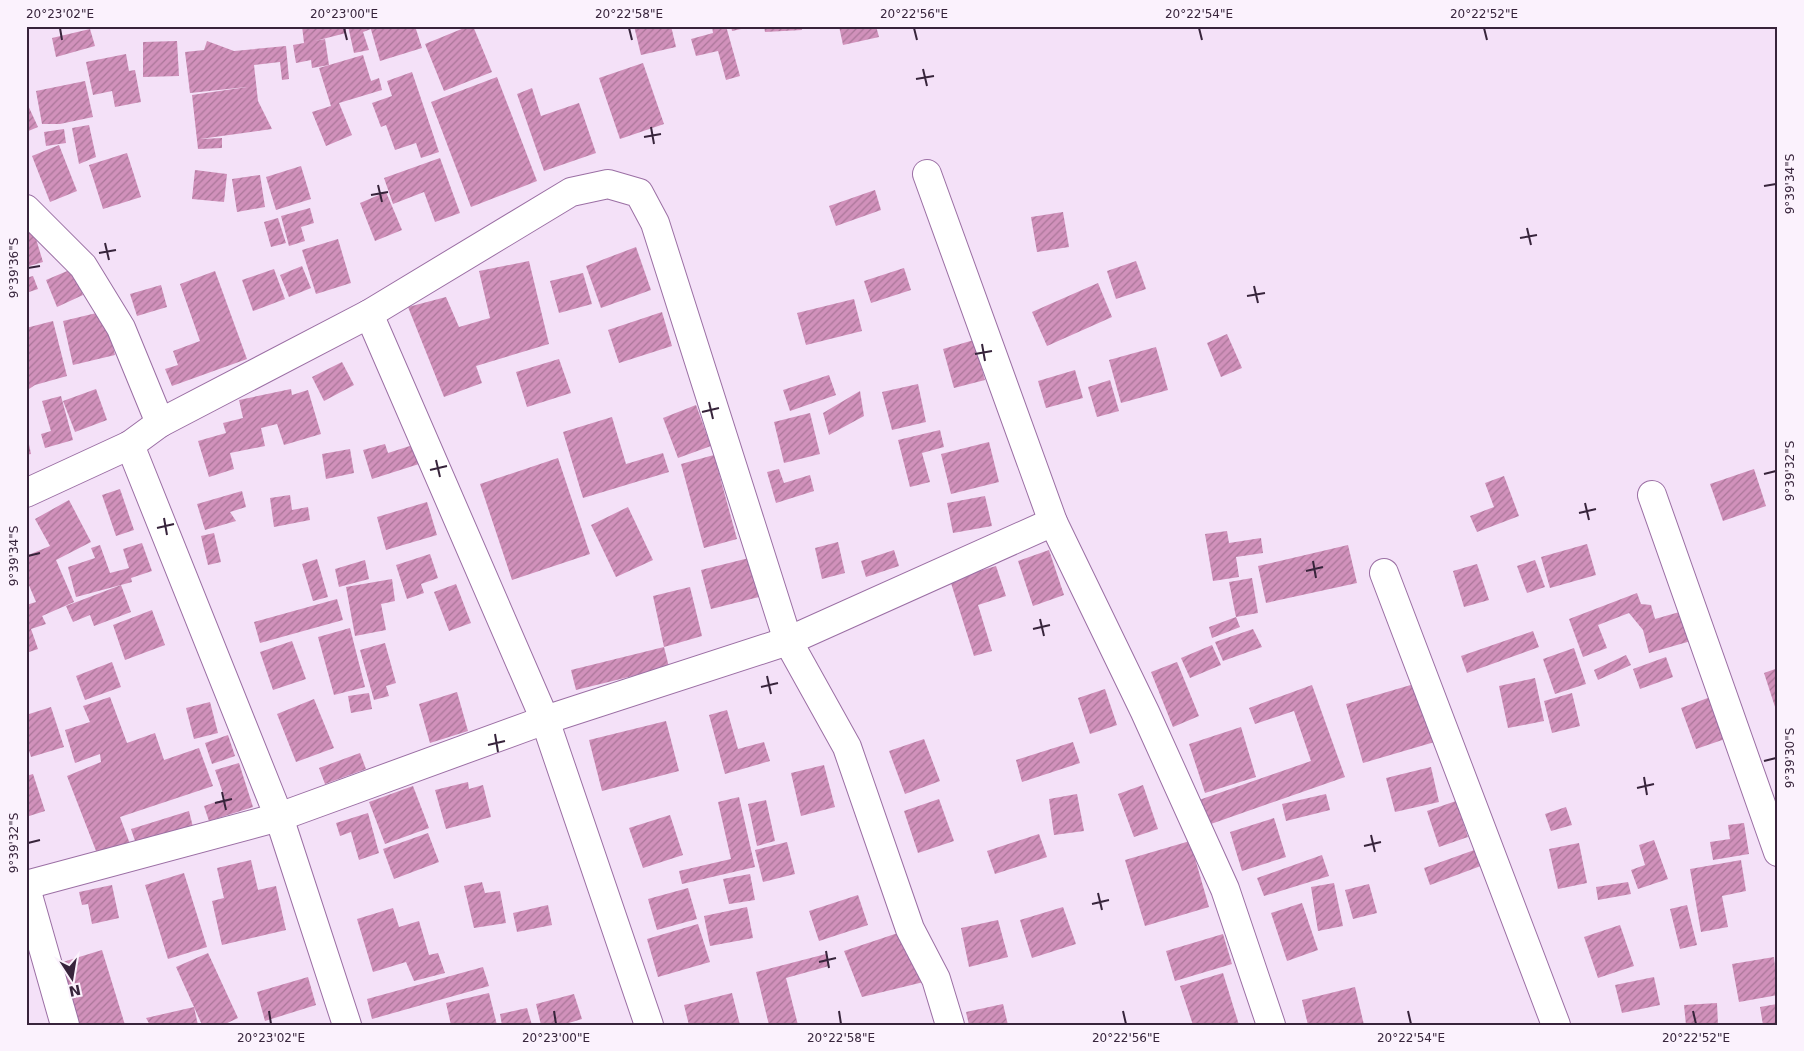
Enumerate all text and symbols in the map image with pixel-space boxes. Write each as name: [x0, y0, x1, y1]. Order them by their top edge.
text: 20°23'02"E: [26, 7, 94, 21]
text: 20°23'00"E: [310, 7, 378, 21]
text: 20°22'58"E: [595, 7, 663, 21]
text: 20°22'56"E: [880, 7, 948, 21]
text: 20°22'54"E: [1165, 7, 1233, 21]
text: 20°22'52"E: [1450, 7, 1518, 21]
text: 9°39'34"S: [1783, 154, 1797, 214]
text: 9°39'36"S: [7, 238, 21, 298]
text: 9°39'32"S: [1783, 441, 1797, 501]
text: 9°39'34"S: [7, 526, 21, 586]
text: 9°39'30"S: [1783, 728, 1797, 788]
text: 9°39'32"S: [7, 813, 21, 873]
north arrow: [48, 954, 98, 1004]
text: N: [67, 982, 82, 1000]
text: 20°23'02"E: [237, 1031, 305, 1045]
text: 20°23'00"E: [522, 1031, 590, 1045]
text: 20°22'58"E: [807, 1031, 875, 1045]
text: 20°22'56"E: [1092, 1031, 1160, 1045]
text: 20°22'54"E: [1377, 1031, 1445, 1045]
text: 20°22'52"E: [1662, 1031, 1730, 1045]

